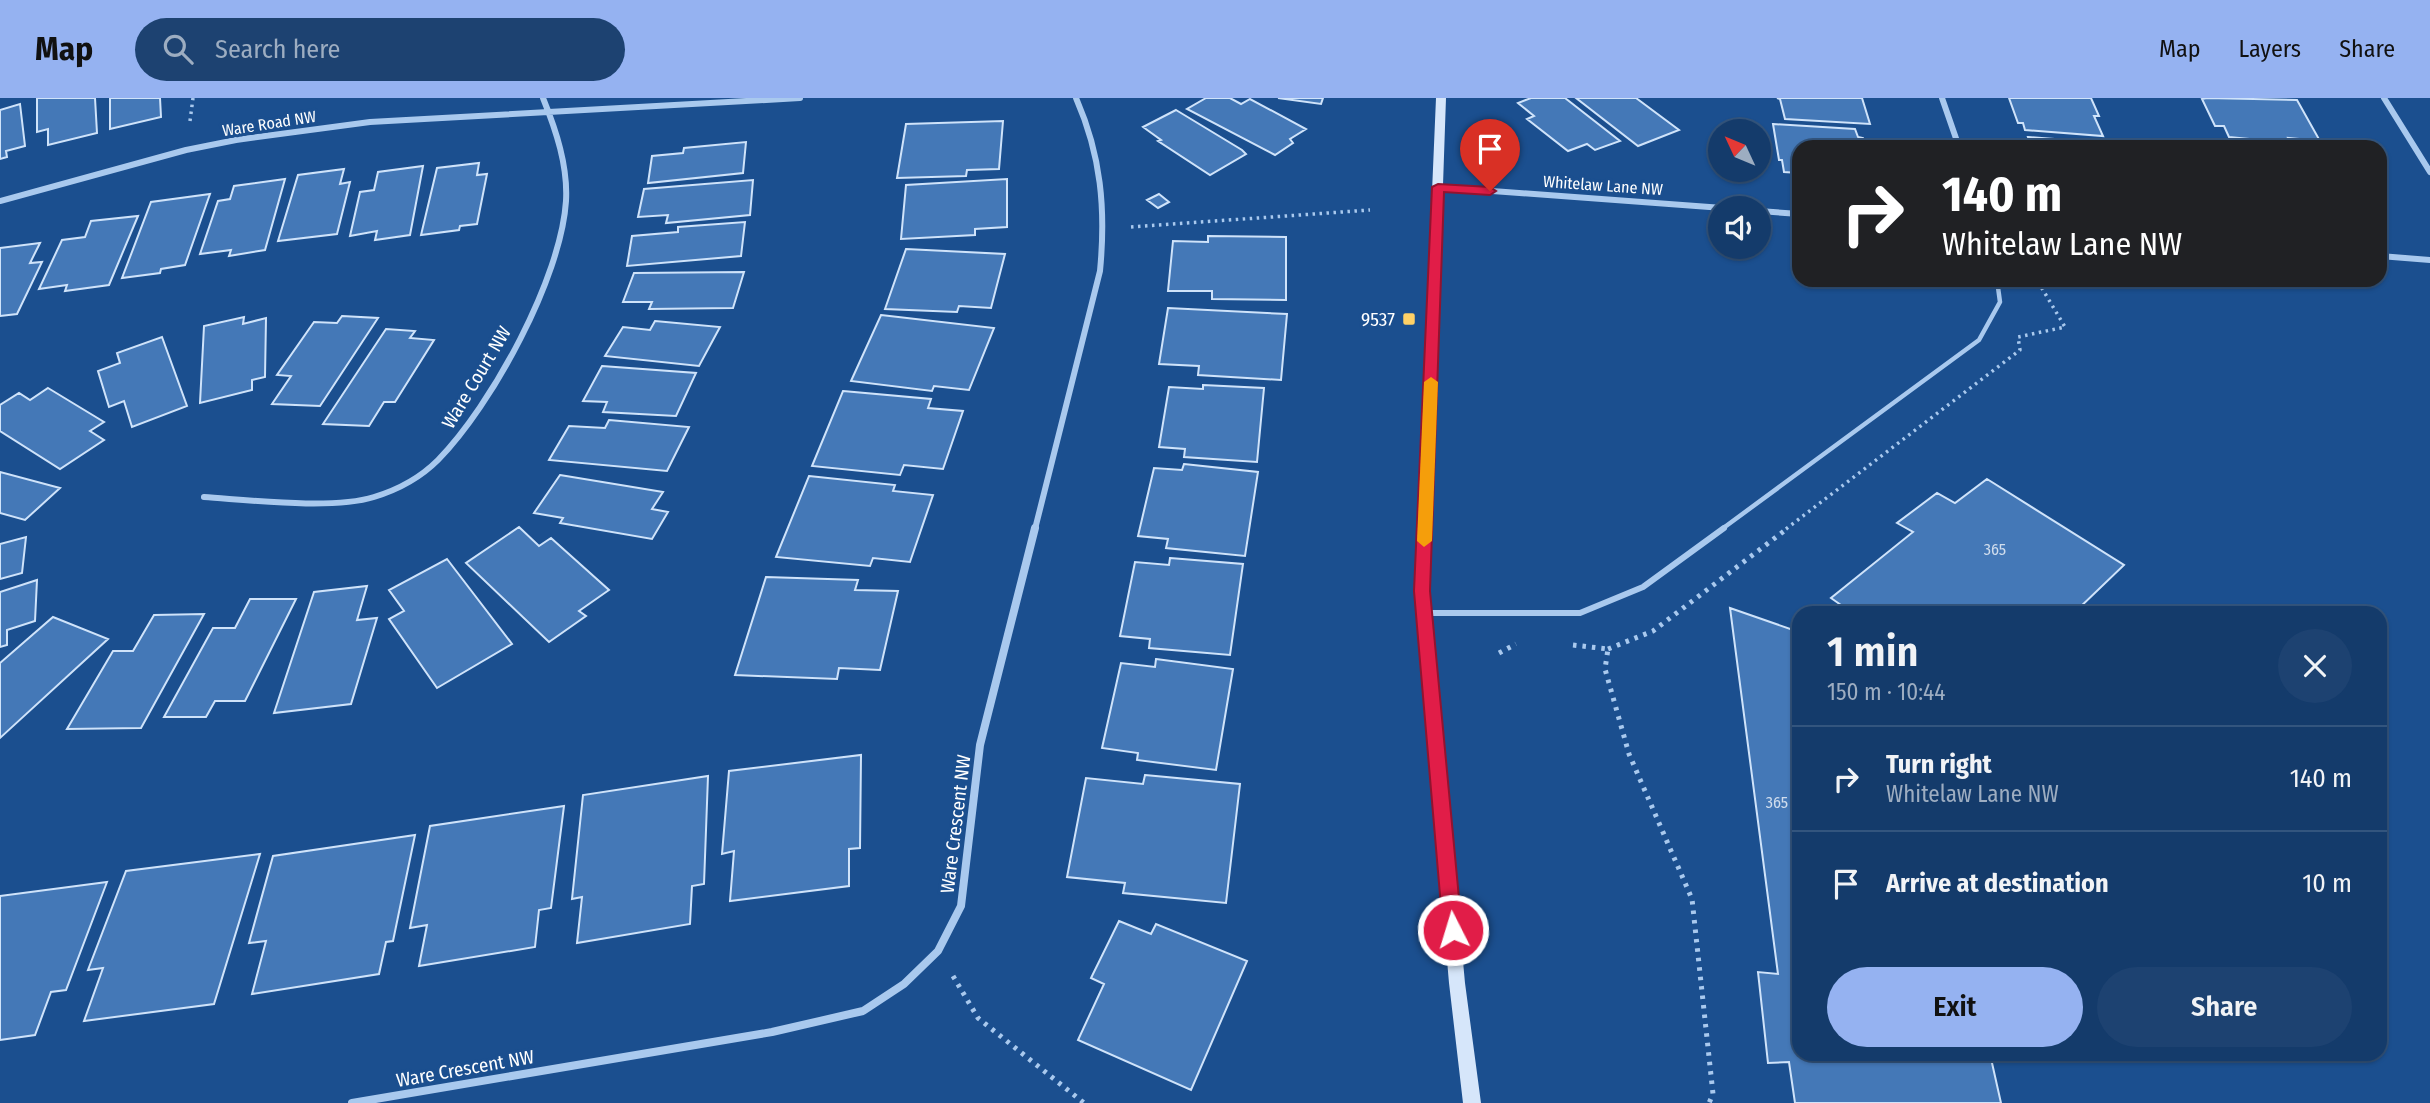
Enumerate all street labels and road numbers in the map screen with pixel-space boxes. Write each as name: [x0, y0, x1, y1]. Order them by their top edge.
street label: Ware Road NW: [221, 107, 317, 140]
street label: Whitelaw Lane NW: [1542, 172, 1664, 199]
street label: Ware Court NW: [437, 322, 516, 433]
street label: Ware Crescent NW: [936, 753, 975, 895]
street label: Ware Crescent NW: [394, 1045, 536, 1092]

